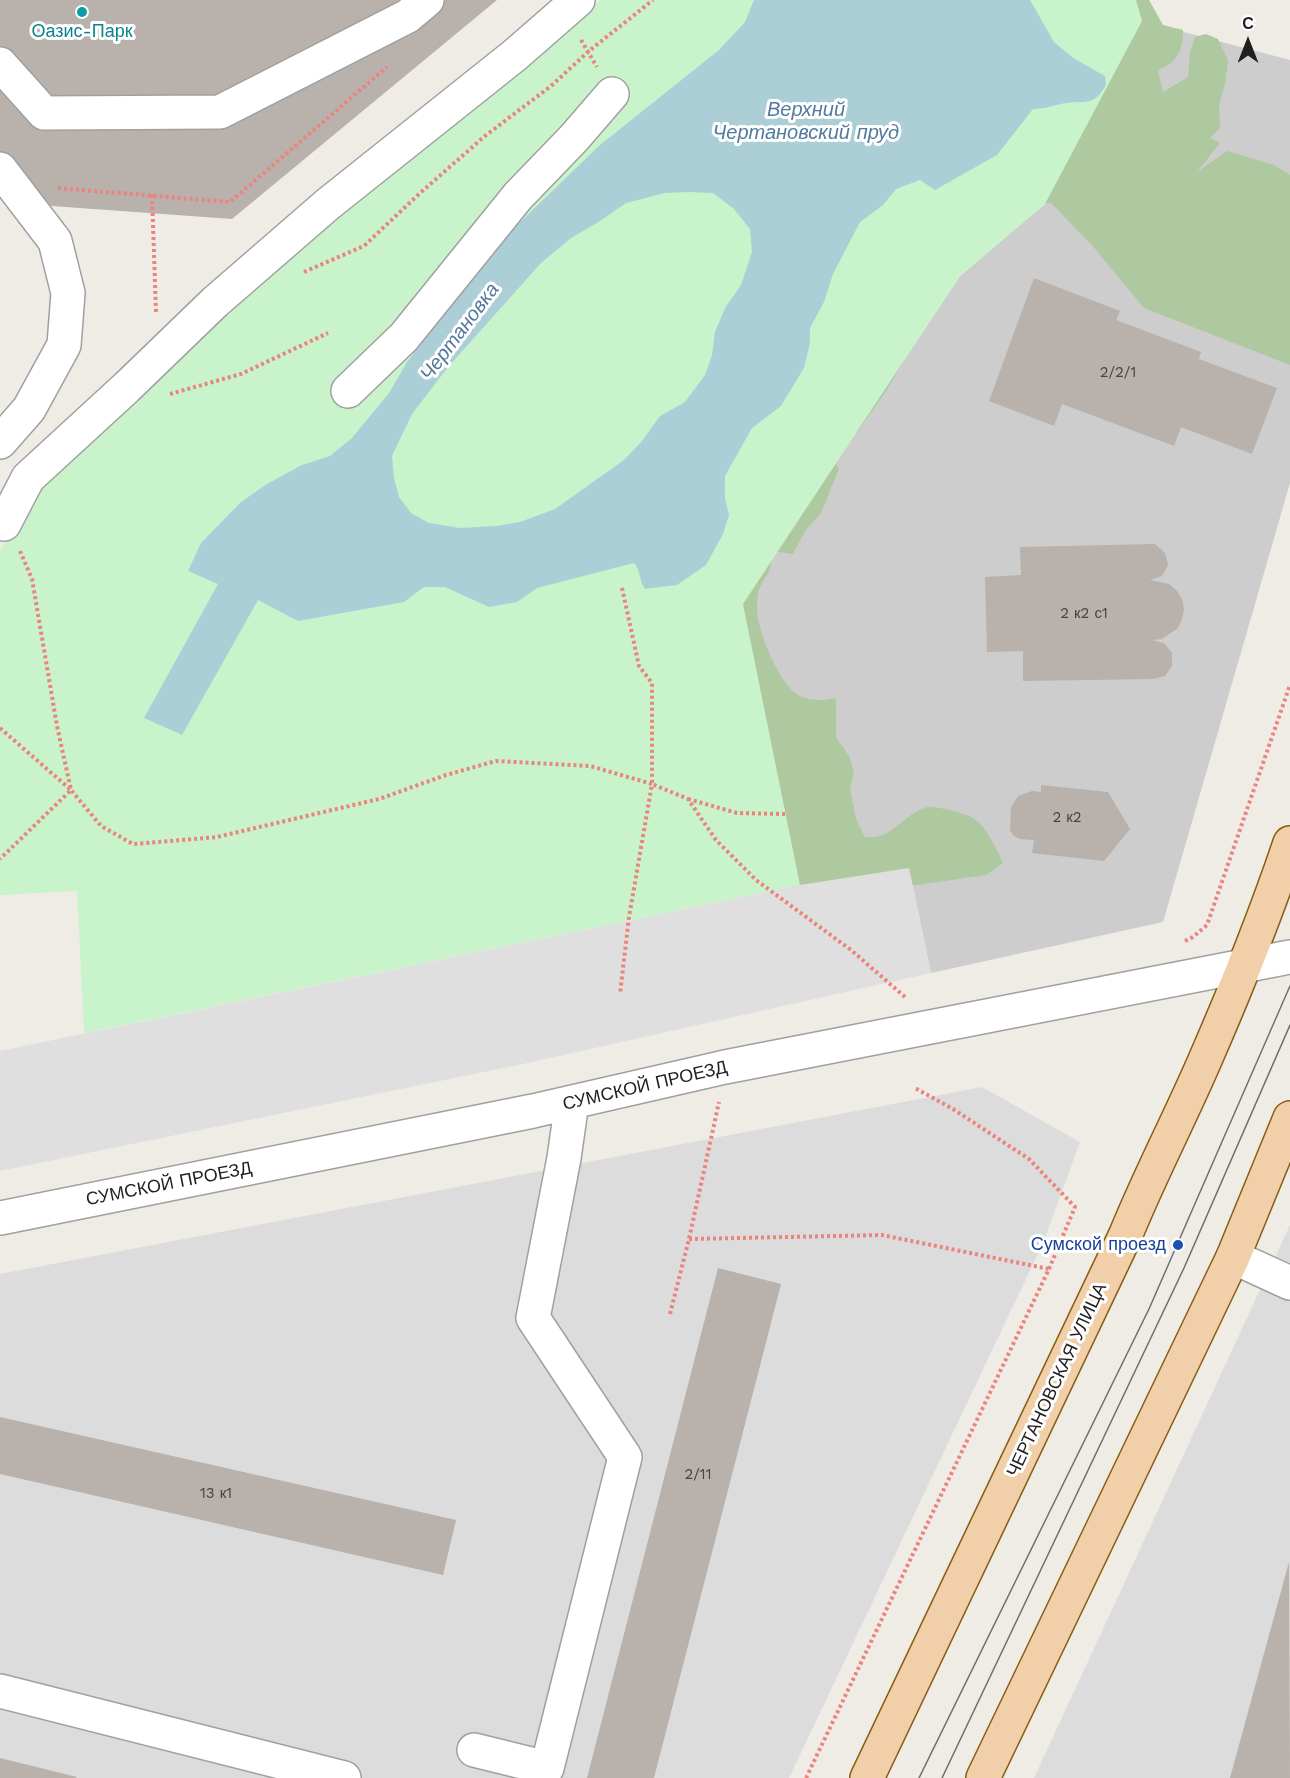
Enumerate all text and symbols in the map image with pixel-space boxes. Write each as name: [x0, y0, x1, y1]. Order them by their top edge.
marker: Оазис-Парк: [75, 5, 89, 19]
north arrow: [1218, 12, 1278, 72]
text: С: [1242, 14, 1254, 33]
place label: Оазис-Парк: [31, 21, 133, 43]
water label: Верхний Чертановский пруд: [713, 98, 899, 145]
water label: Чертановка: [415, 278, 505, 386]
house number: 2/2/1: [1100, 364, 1136, 382]
house number: 2 к2 с1: [1060, 605, 1108, 623]
house number: 2 к2: [1052, 809, 1082, 827]
street label: СУМСКОЙ ПРОЕЗД: [561, 1057, 729, 1115]
street label: СУМСКОЙ ПРОЕЗД: [84, 1157, 254, 1211]
place label: Сумской проезд: [1031, 1234, 1166, 1256]
marker: Сумской проезд: [1171, 1238, 1185, 1252]
street label: ЧЕРТАНОВСКАЯ УЛИЦА: [1003, 1280, 1111, 1480]
house number: 2/11: [685, 1466, 711, 1484]
house number: 13 к1: [200, 1485, 232, 1503]

